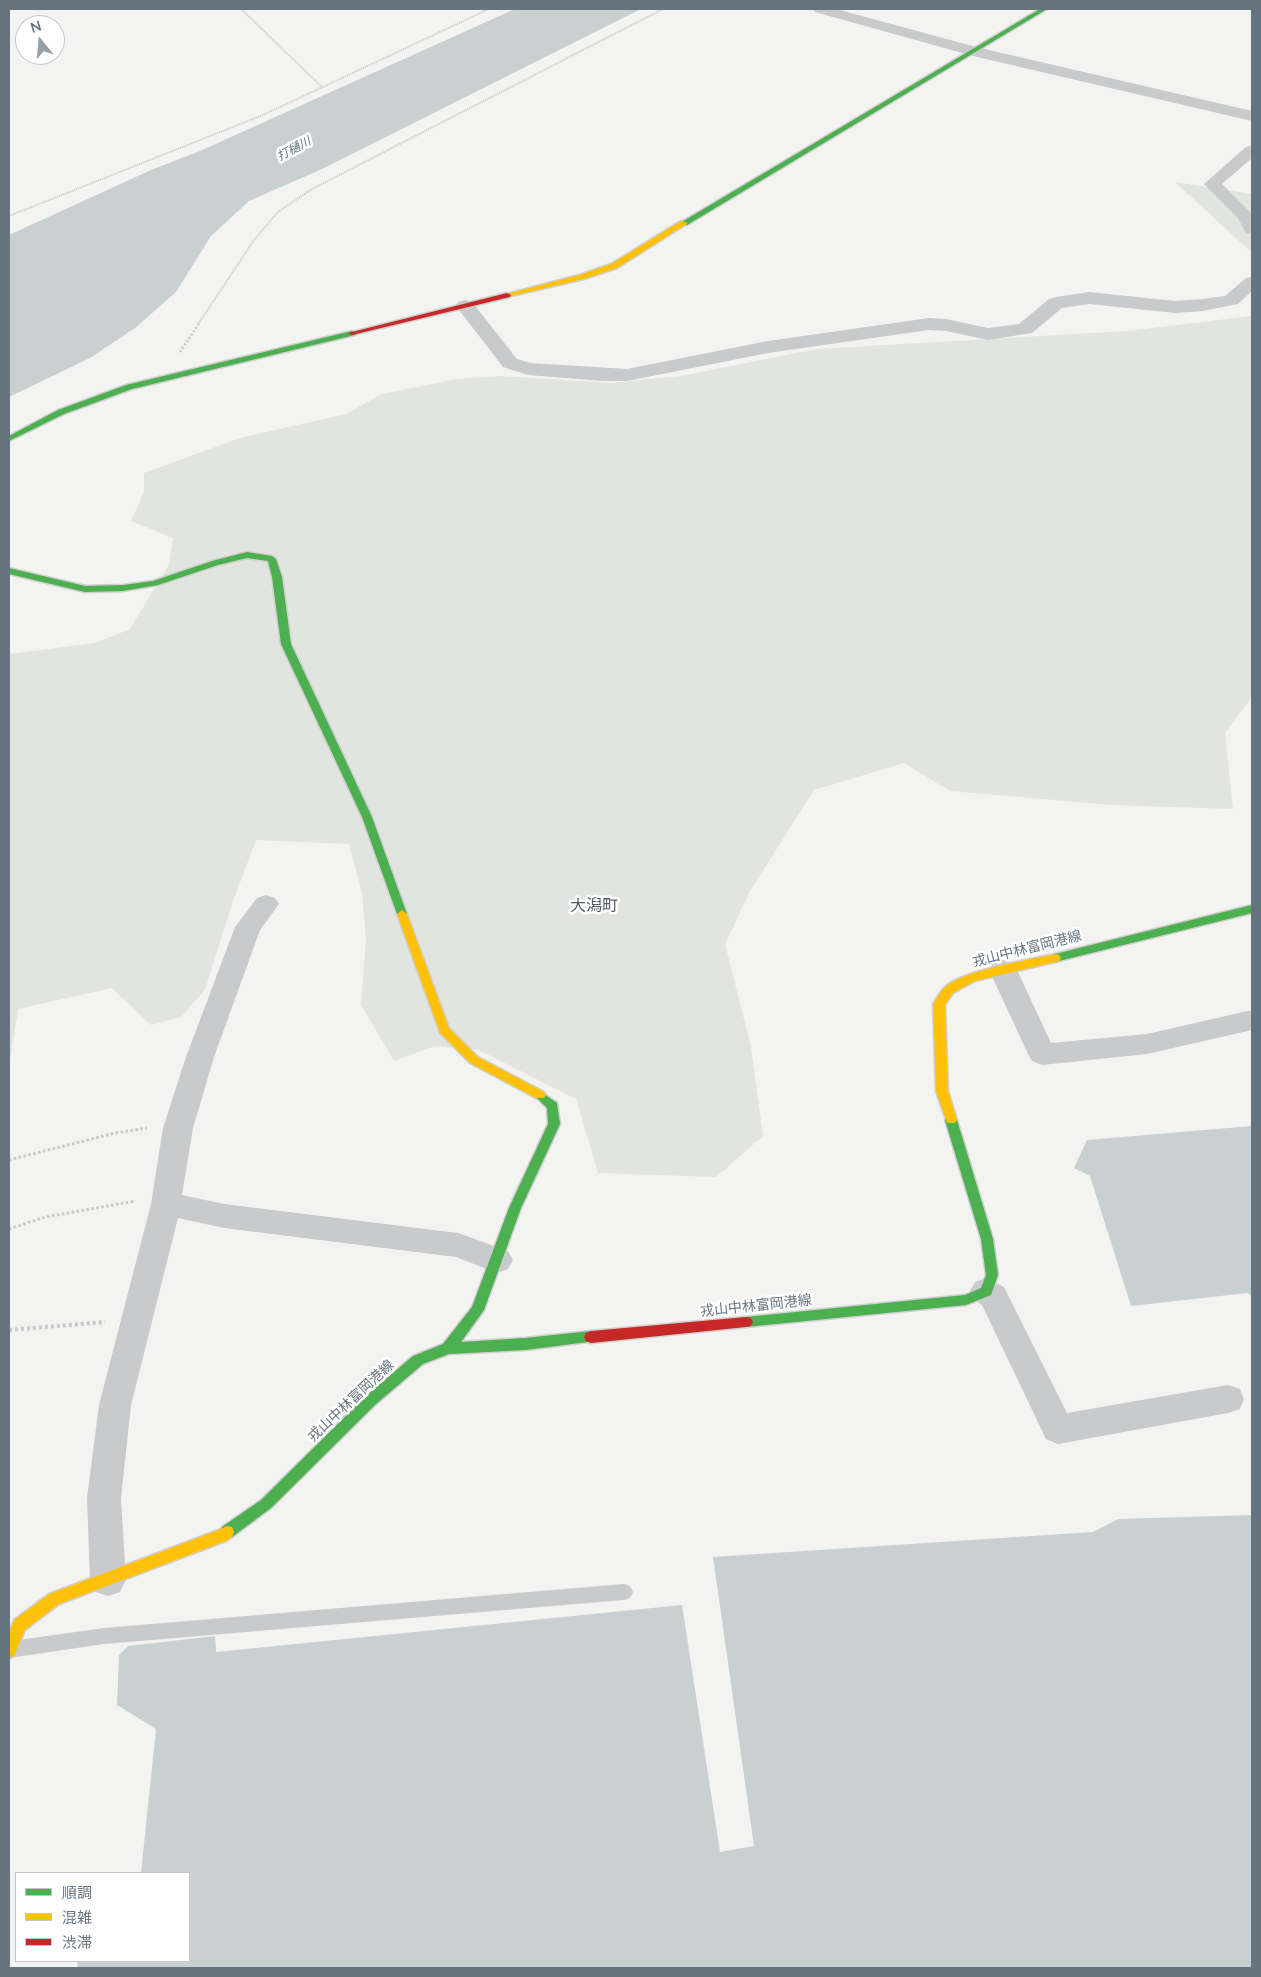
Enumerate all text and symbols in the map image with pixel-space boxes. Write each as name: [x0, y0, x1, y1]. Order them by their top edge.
north arrow: [15, 15, 65, 65]
text: N: [28, 16, 44, 37]
water label: 打樋川: [275, 134, 313, 164]
district label: 大潟町: [570, 896, 618, 916]
street label: 戎山中林富岡港線: [971, 927, 1083, 971]
street label: 戎山中林富岡港線: [699, 1292, 813, 1320]
street label: 戎山中林富岡港線: [304, 1357, 398, 1445]
legend: [15, 1872, 190, 1962]
text: 順調: [62, 1883, 92, 1902]
text: 混雑: [62, 1908, 92, 1927]
text: 渋滞: [62, 1933, 92, 1952]

